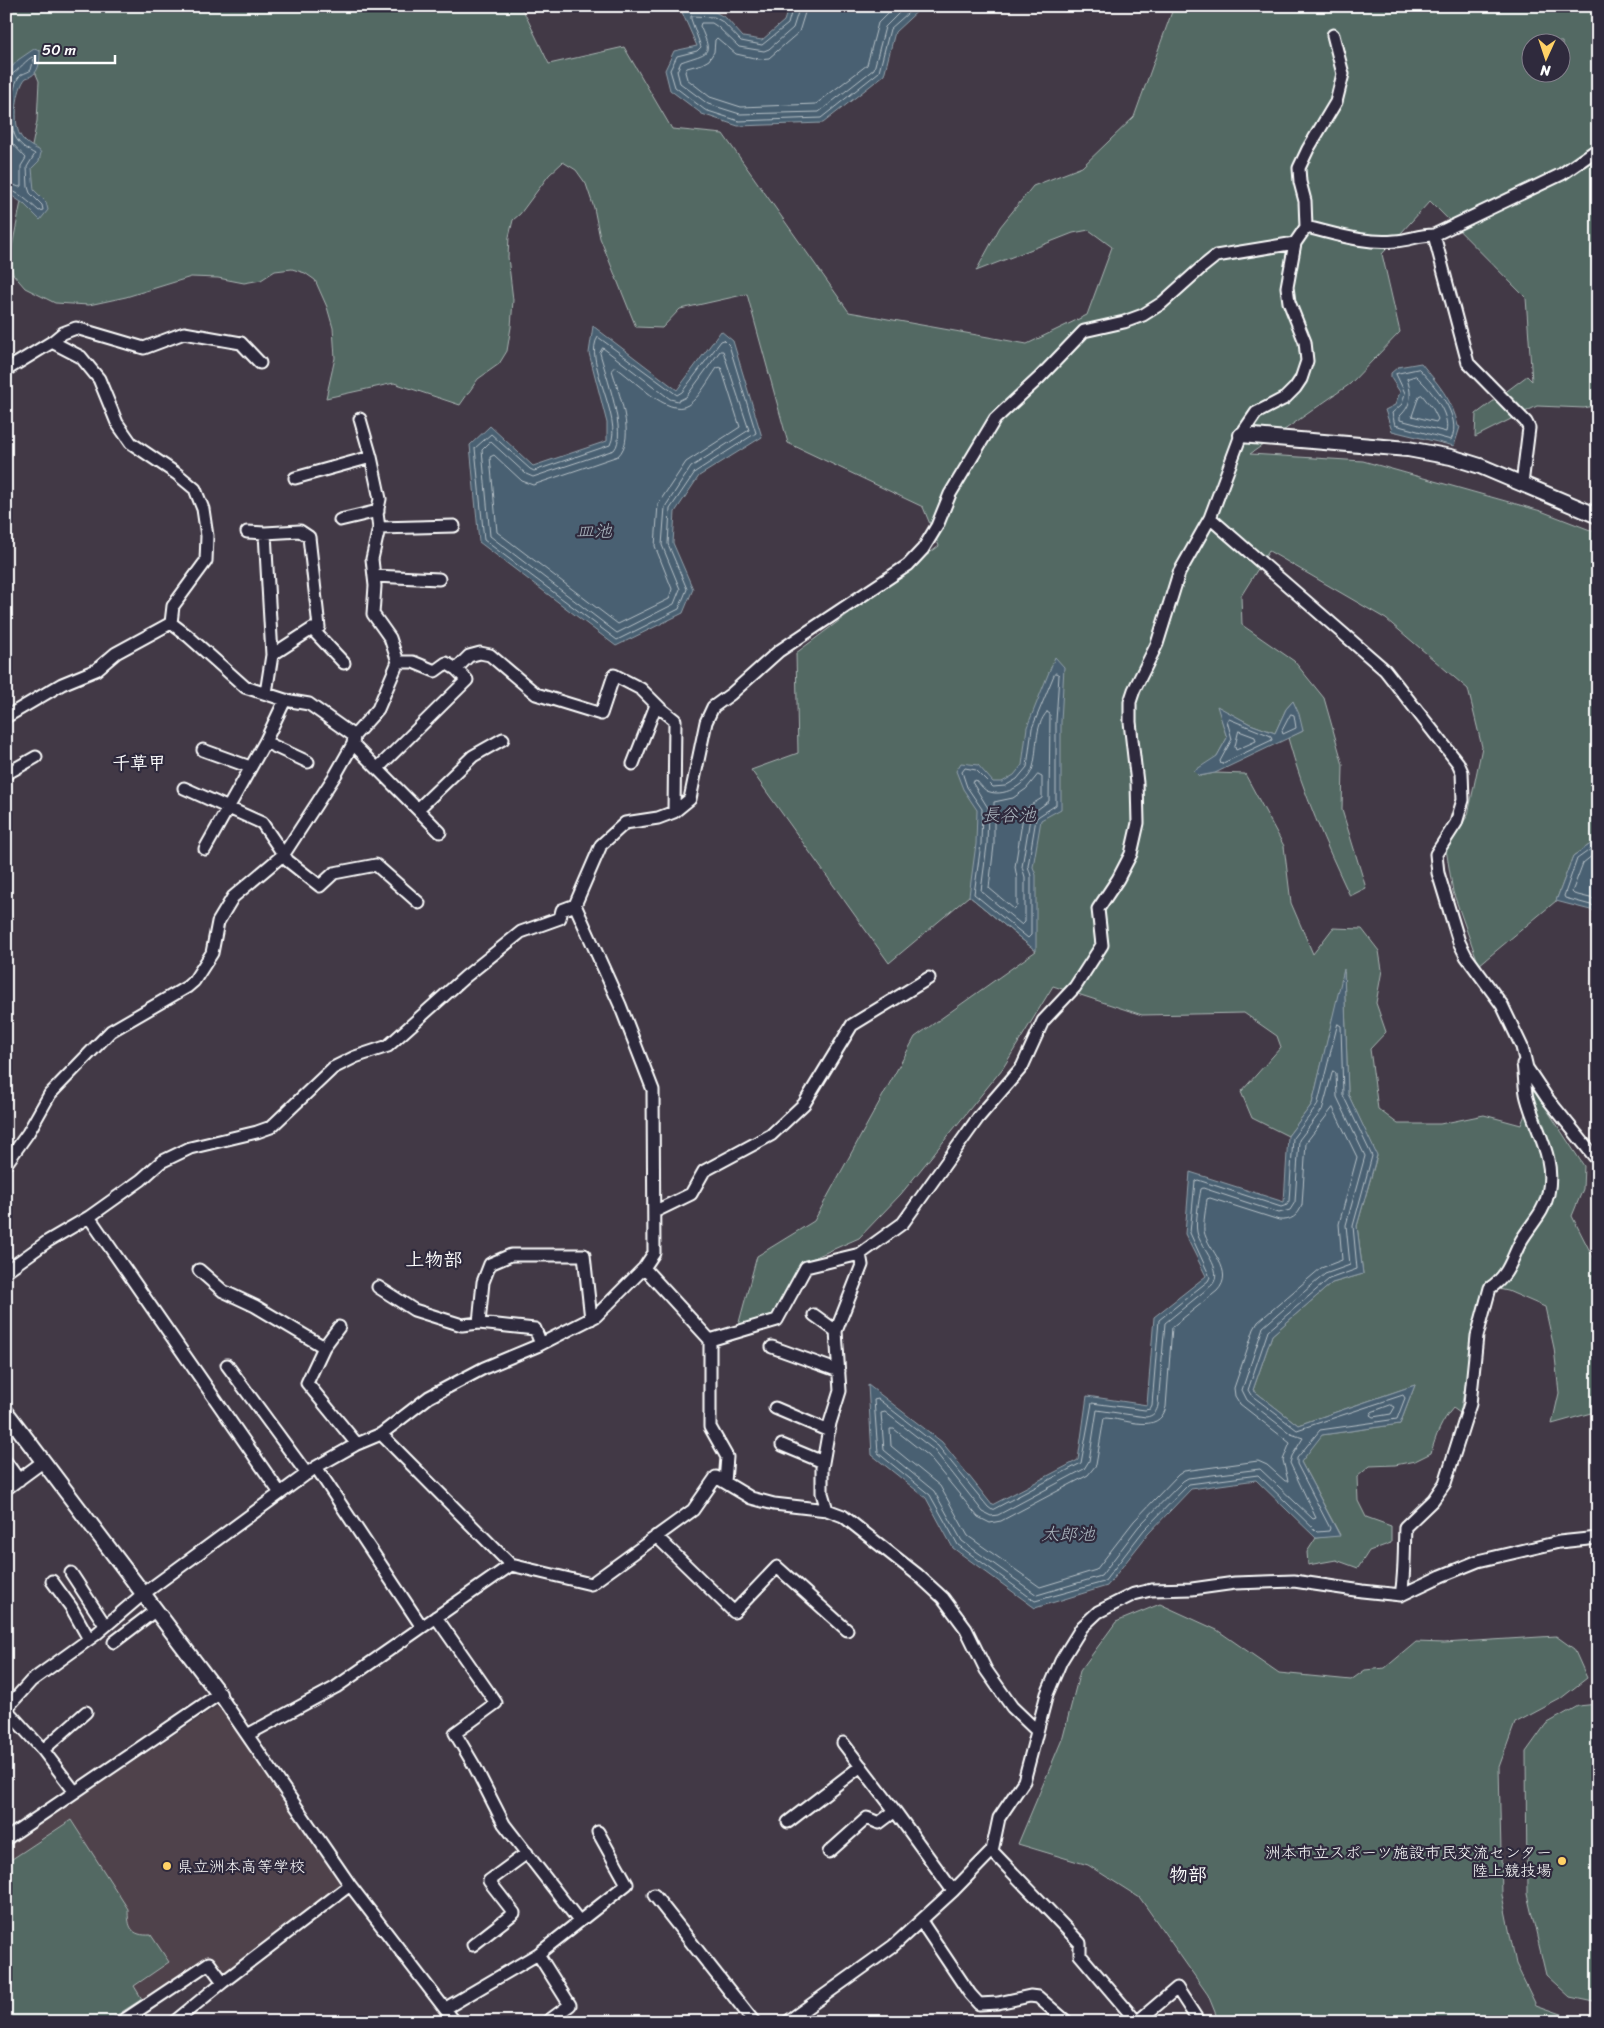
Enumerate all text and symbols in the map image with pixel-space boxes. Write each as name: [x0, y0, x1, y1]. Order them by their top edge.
scale bar: [35, 32, 115, 64]
north arrow: [1522, 32, 1572, 82]
text: 50 m: [42, 37, 77, 63]
text: N: [1540, 58, 1552, 83]
water label: 皿池: [576, 515, 613, 547]
district label: 千草甲: [112, 747, 166, 779]
water label: 長谷池: [982, 799, 1037, 831]
district label: 上物部: [405, 1243, 463, 1276]
water label: 太郎池: [1041, 1518, 1096, 1550]
place label: 洲本市立スポーツ施設市民交流センター 陸上競技場: [1265, 1838, 1552, 1885]
place label: 県立洲本高等学校: [177, 1852, 305, 1881]
marker: 洲本市立スポーツ施設市民交流センター 陸上競技場: [1556, 1855, 1568, 1867]
district label: 物部: [1169, 1858, 1207, 1891]
marker: 県立洲本高等学校: [161, 1860, 173, 1872]

